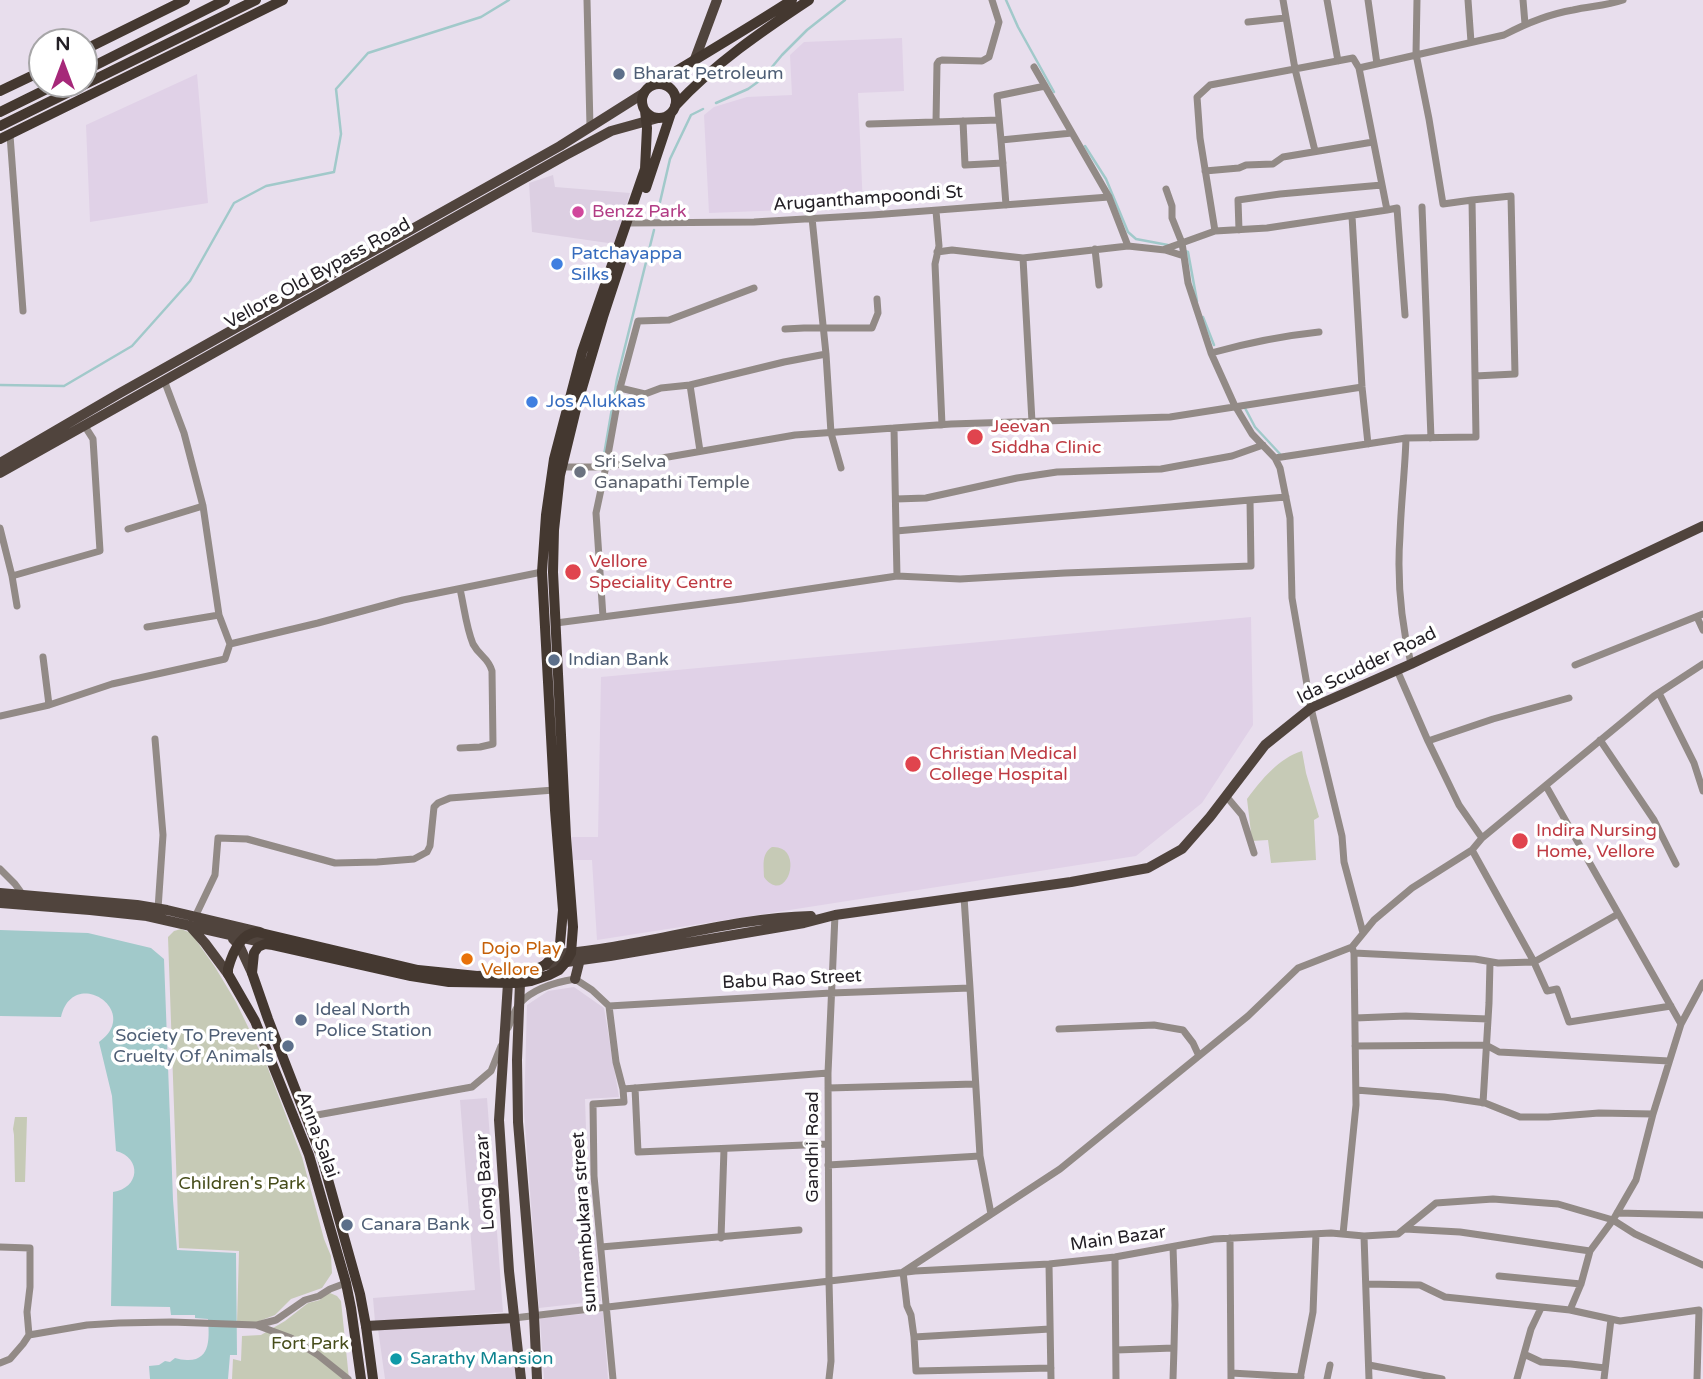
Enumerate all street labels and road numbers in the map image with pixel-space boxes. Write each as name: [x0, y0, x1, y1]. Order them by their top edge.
street label: Aruganthampoondi St: [772, 182, 964, 216]
street label: Vellore Old Bypass Road: [222, 214, 414, 334]
street label: Ida Scudder Road: [1294, 623, 1440, 709]
street label: Babu Rao Street: [722, 966, 862, 994]
street label: Anna Salai: [291, 1089, 343, 1181]
street label: Gandhi Road: [802, 1091, 824, 1203]
street label: sunnambukara street: [568, 1131, 602, 1313]
street label: Long Bazar: [472, 1133, 500, 1231]
street label: Main Bazar: [1069, 1222, 1167, 1256]

